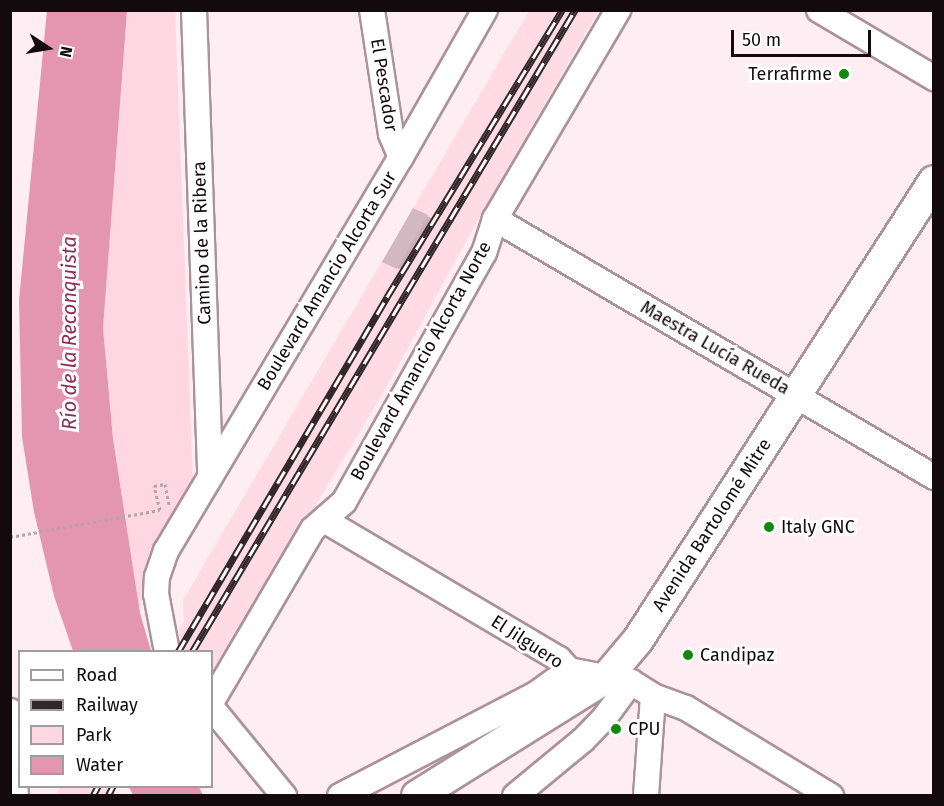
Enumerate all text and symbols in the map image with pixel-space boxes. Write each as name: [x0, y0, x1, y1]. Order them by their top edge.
north arrow: [18, 18, 78, 78]
scale bar: [734, 18, 874, 56]
text: 50 m: [742, 29, 781, 51]
street label: El Pescador: [366, 37, 402, 133]
text: N: [56, 45, 76, 59]
place label: Terrafirme: [748, 63, 832, 85]
marker: Terrafirme: [837, 67, 851, 81]
street label: Camino de la Ribera: [188, 161, 216, 325]
street label: Boulevard Amancio Alcorta Sur: [253, 168, 401, 394]
water label: Río de la Reconquista: [57, 236, 81, 430]
street label: Boulevard Amancio Alcorta Norte: [346, 238, 496, 484]
street label: Maestra Lucía Rueda: [637, 297, 793, 399]
street label: Avenida Bartolomé Mitre: [648, 435, 776, 615]
place label: Italy GNC: [781, 516, 855, 538]
marker: Italy GNC: [762, 520, 776, 534]
street label: El Jilguero: [487, 611, 567, 673]
place label: Candipaz: [700, 644, 774, 666]
marker: Candipaz: [681, 648, 695, 662]
legend: [18, 650, 213, 788]
text: Road: [76, 664, 118, 686]
text: Railway: [76, 694, 138, 716]
place label: CPU: [628, 718, 660, 740]
marker: CPU: [609, 722, 623, 736]
text: Park: [76, 724, 111, 746]
text: Water: [76, 754, 123, 776]

